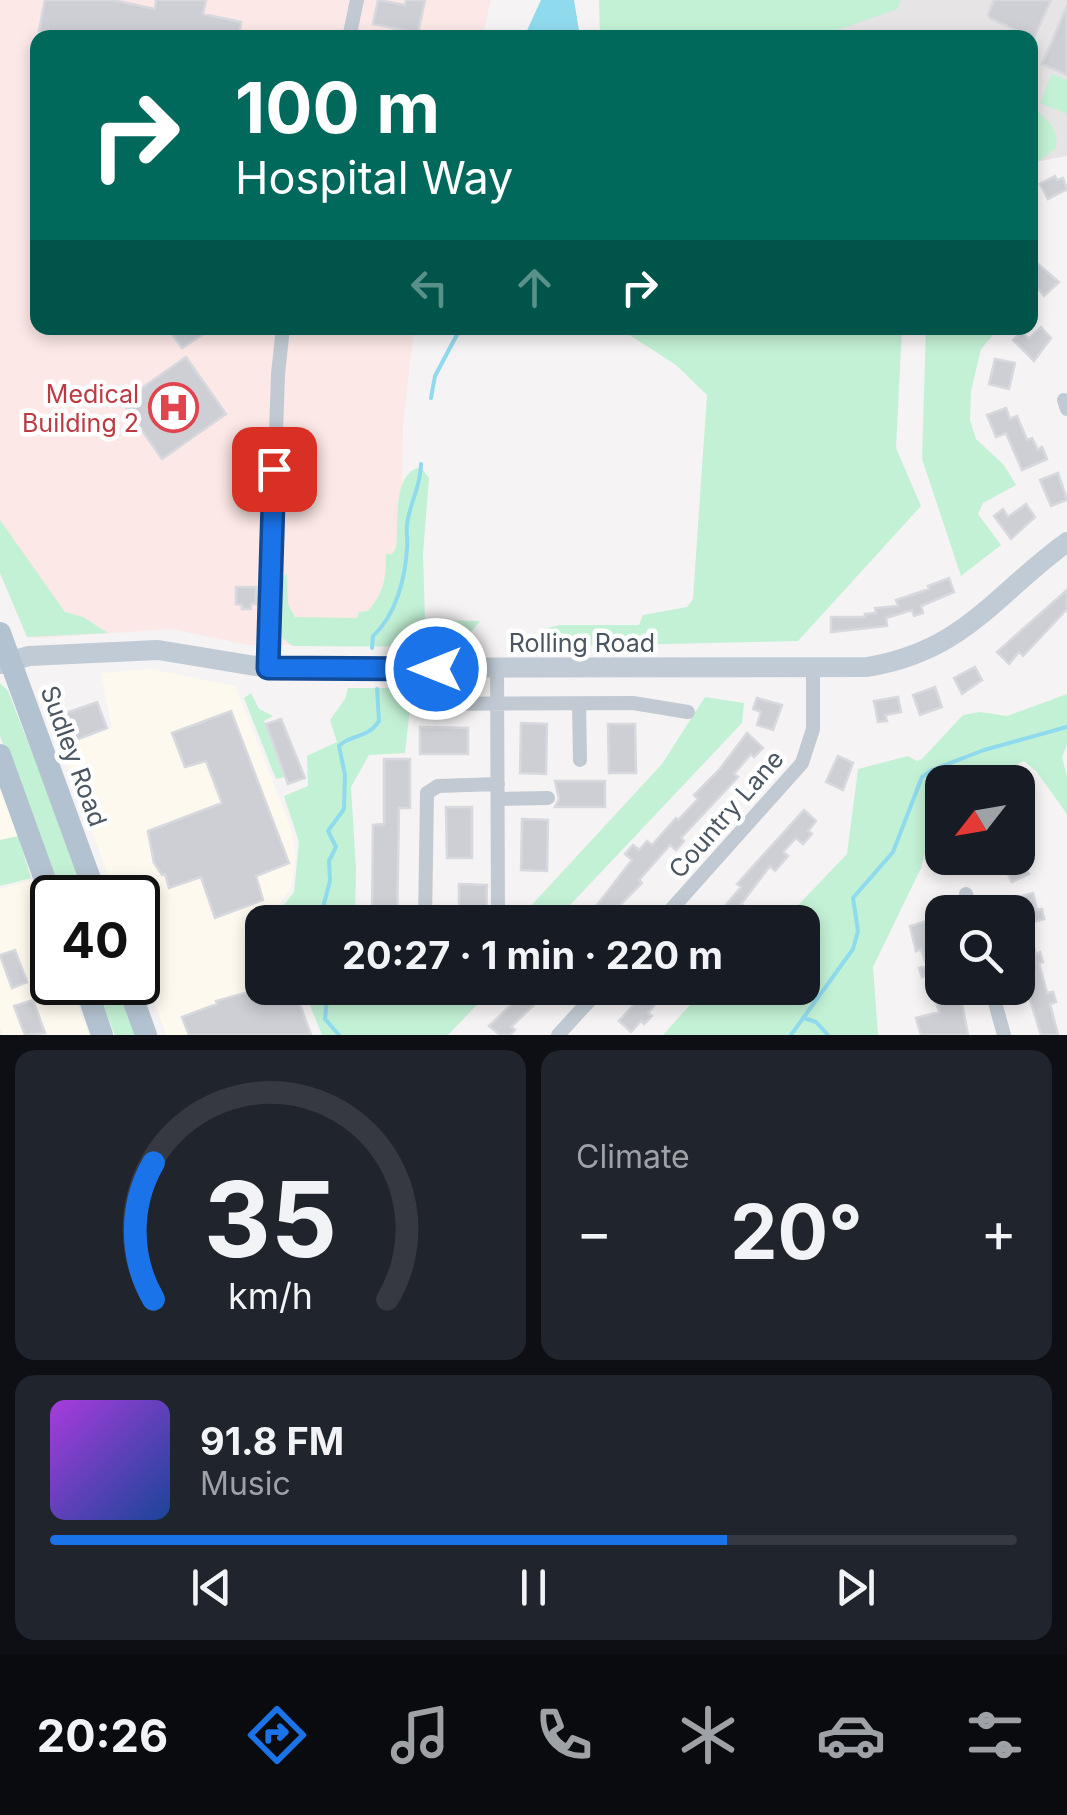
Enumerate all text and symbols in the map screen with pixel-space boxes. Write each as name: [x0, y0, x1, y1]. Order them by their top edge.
text: 100 m: [235, 65, 440, 150]
icon: right: [70, 70, 200, 200]
text: Hospital Way: [235, 150, 513, 205]
icon: left: [402, 260, 457, 315]
icon: ahead: [507, 260, 562, 315]
icon: right: [612, 260, 667, 315]
place label: Medical Building 2: [22, 379, 139, 438]
hospital icon: Medical Building 2: [148, 382, 200, 434]
pin: [232, 427, 317, 512]
icon: arrive: [247, 442, 302, 497]
position arrow: [384, 617, 488, 721]
street label: Rolling Road: [509, 628, 655, 658]
street label: Sudley Road: [35, 681, 113, 831]
street label: Country Lane: [662, 744, 790, 884]
north arrow: [925, 765, 1035, 875]
map controls: [925, 765, 1035, 1005]
speed limit sign: 40: [30, 875, 160, 1005]
button: search: [925, 895, 1035, 1005]
text: 20:27 · 1 min · 220 m: [342, 932, 723, 978]
text: Climate: [576, 1137, 690, 1176]
text: 35: [204, 1156, 337, 1282]
text: 20°: [730, 1186, 863, 1277]
text: −: [576, 1199, 612, 1265]
text: +: [981, 1199, 1017, 1265]
text: km/h: [228, 1274, 313, 1318]
text: 91.8 FM: [200, 1418, 344, 1464]
text: Music: [200, 1464, 291, 1503]
icon: previous: [184, 1560, 239, 1615]
icon: pause: [506, 1560, 561, 1615]
icon: next: [828, 1560, 883, 1615]
icon: directions: [242, 1700, 312, 1770]
icon: music: [385, 1700, 455, 1770]
icon: phone: [529, 1700, 599, 1770]
icon: climate: [673, 1700, 743, 1770]
icon: car: [816, 1700, 886, 1770]
icon: filters: [960, 1700, 1030, 1770]
text: 20:26: [37, 1708, 168, 1763]

